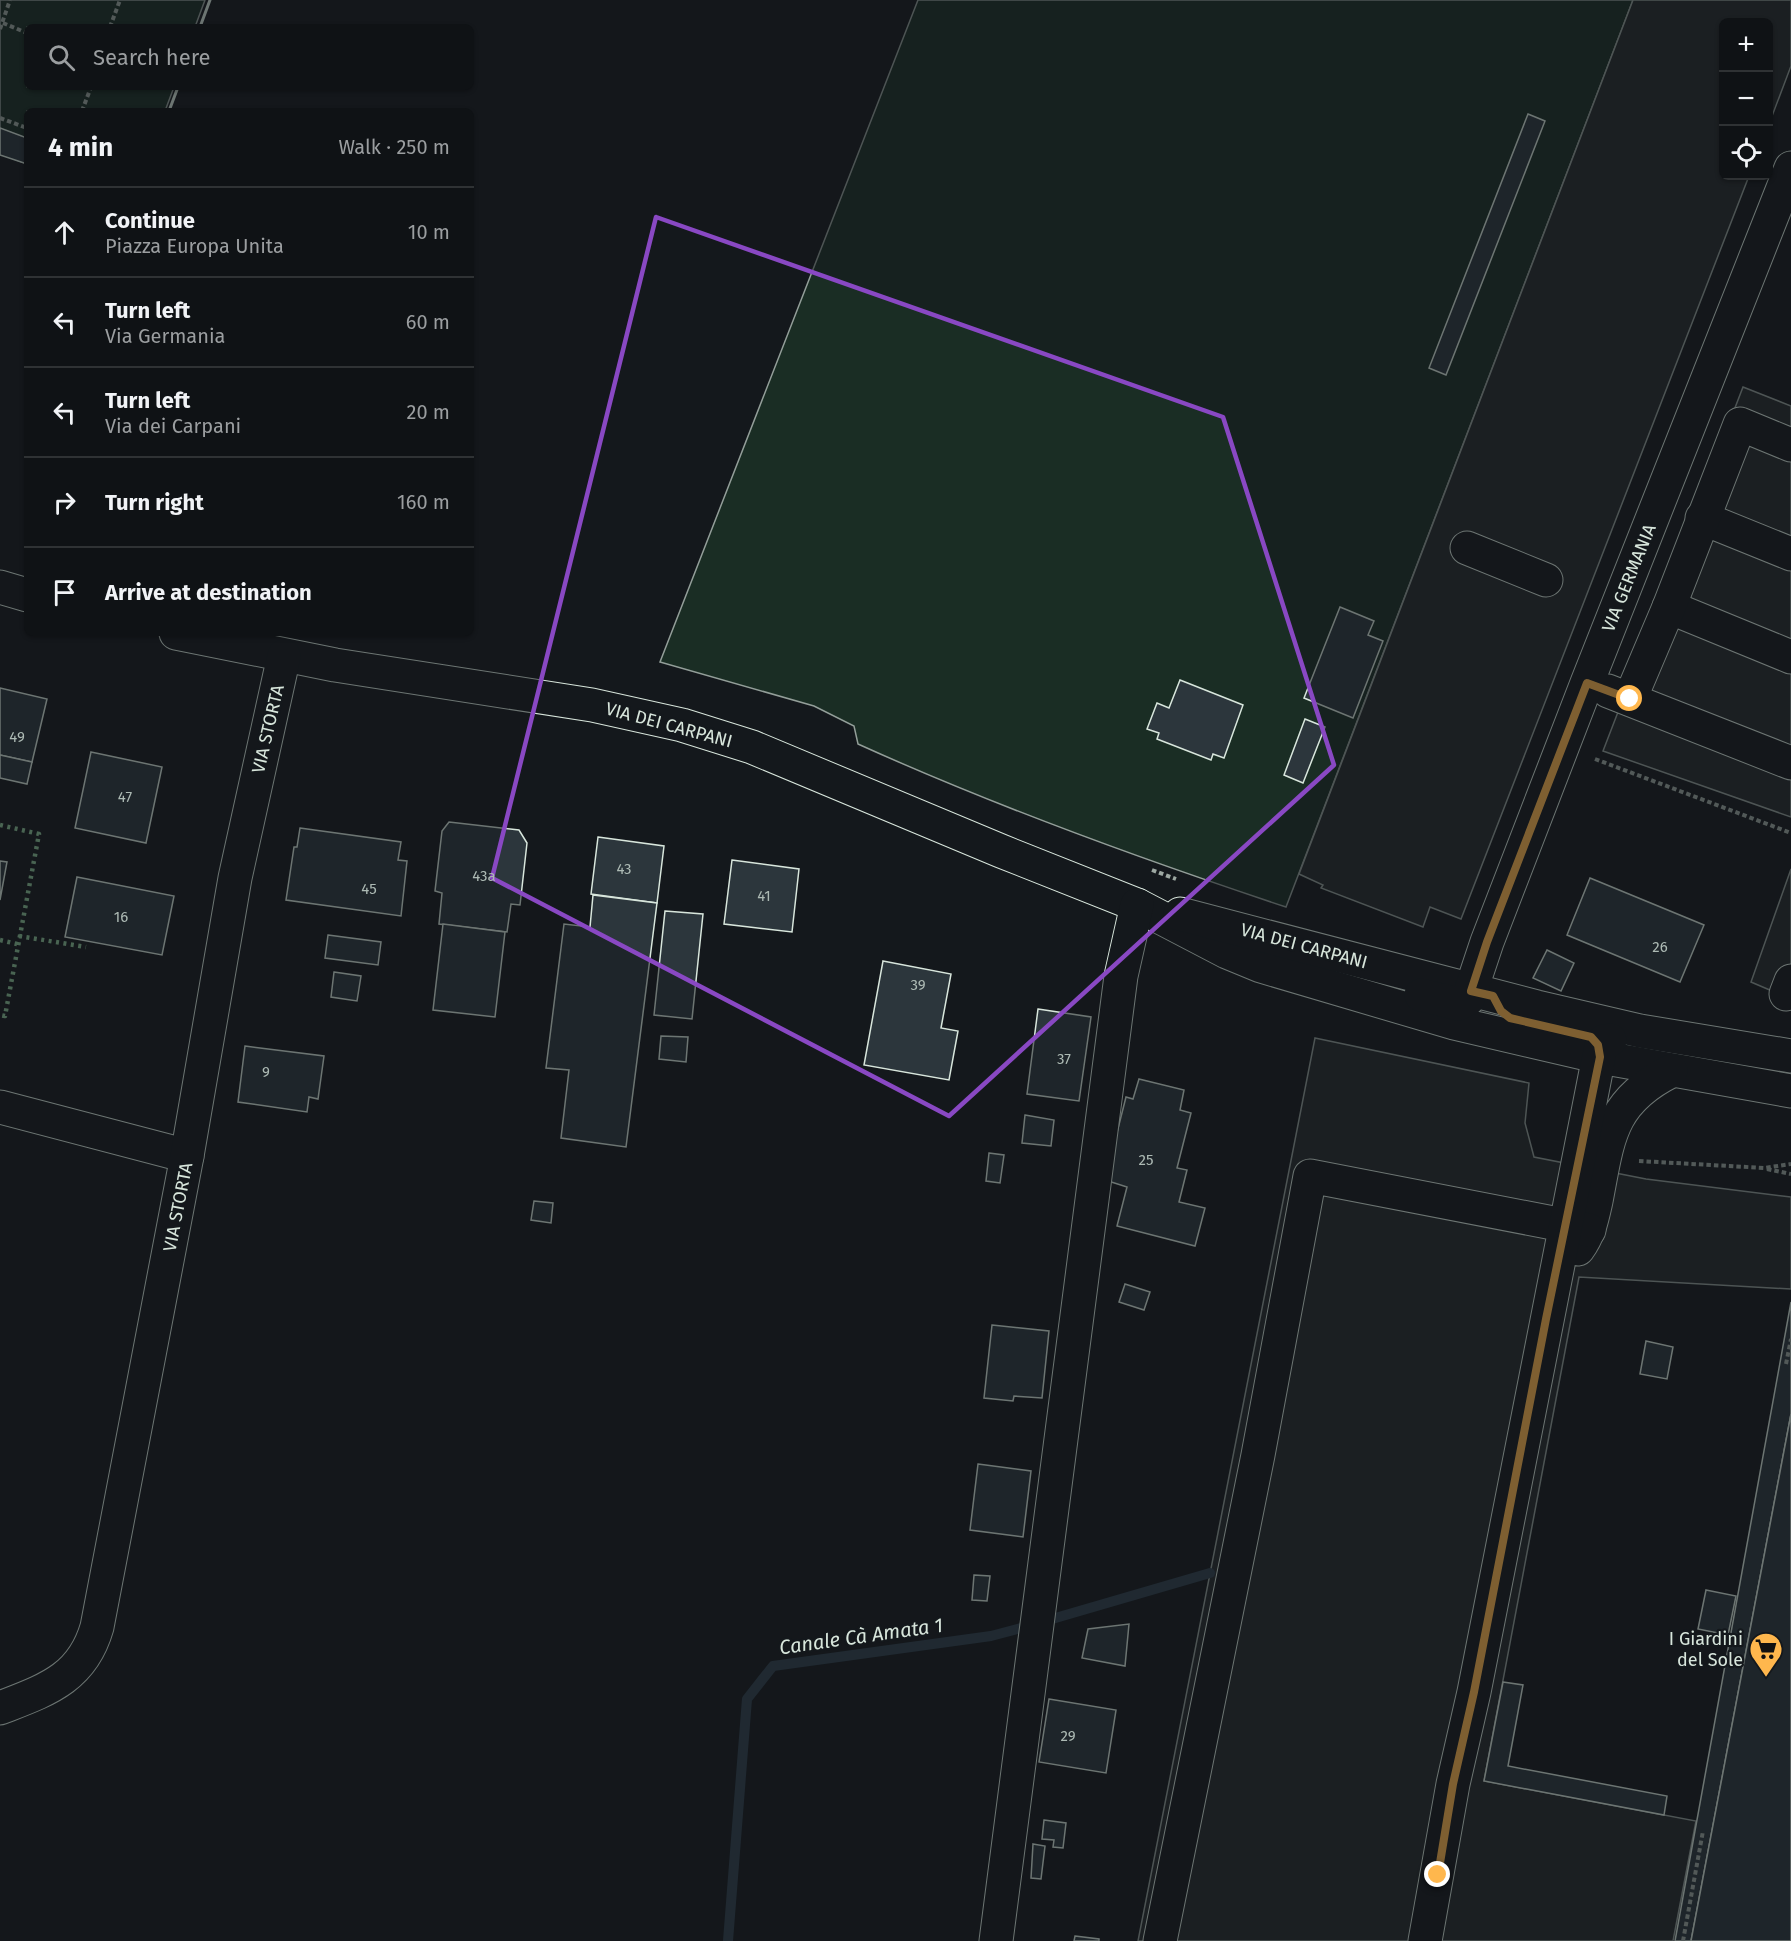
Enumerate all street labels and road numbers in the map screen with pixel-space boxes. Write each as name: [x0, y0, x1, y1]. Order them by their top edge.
street label: VIA GERMANIA: [1597, 520, 1661, 635]
street label: VIA STORTA: [247, 682, 289, 775]
street label: VIA DEI CARPANI: [603, 698, 735, 752]
street label: VIA DEI CARPANI: [1238, 919, 1370, 973]
street label: VIA STORTA: [159, 1160, 198, 1253]

